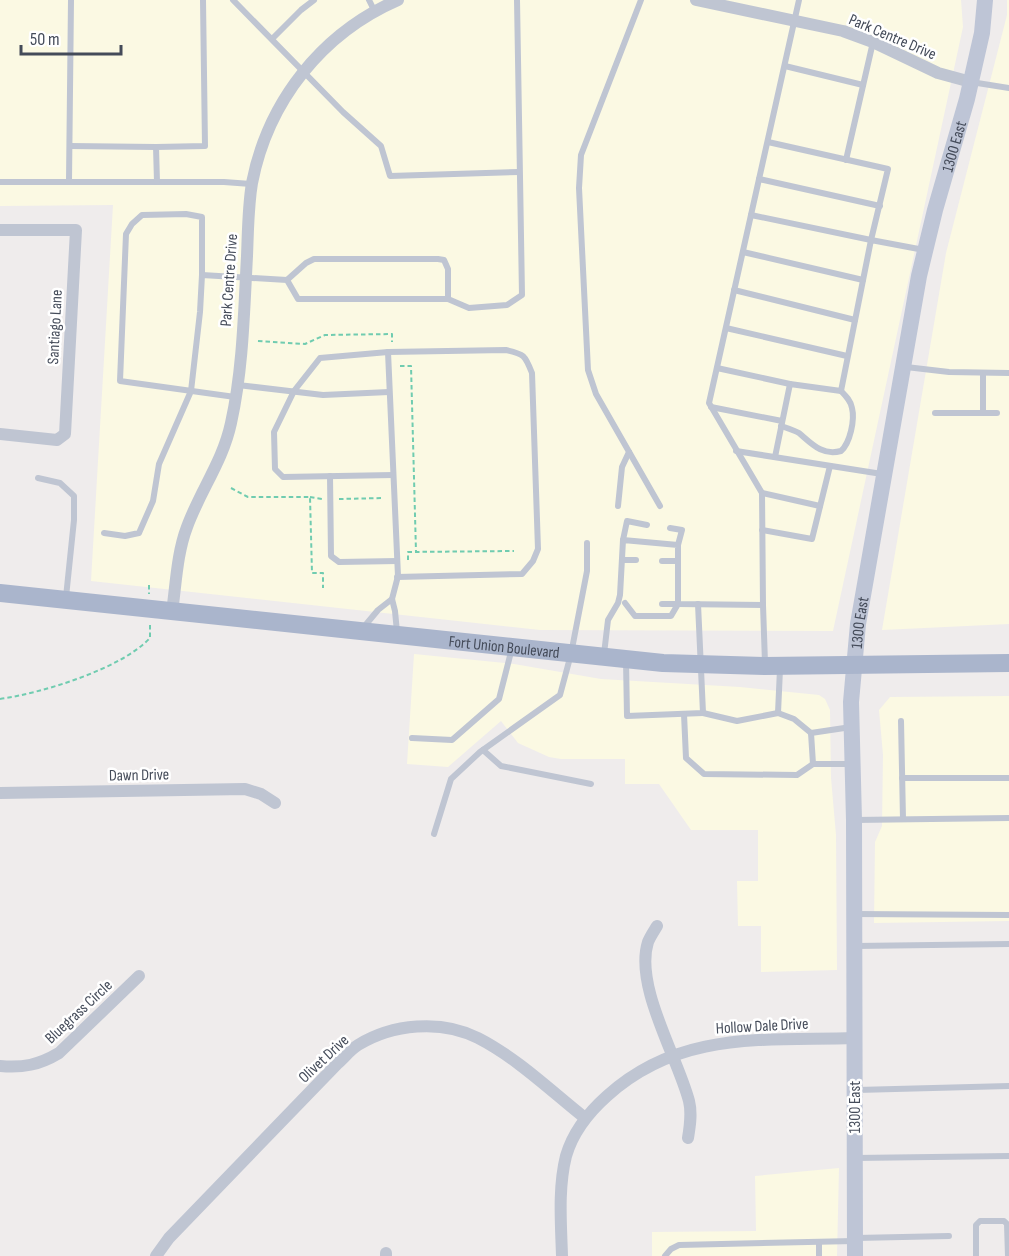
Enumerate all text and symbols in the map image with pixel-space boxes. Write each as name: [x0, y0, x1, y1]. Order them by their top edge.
street label: Park Centre Drive: [846, 10, 939, 64]
scale bar: [21, 18, 122, 56]
text: 50 m: [30, 29, 60, 50]
street label: 1300 East: [938, 119, 971, 174]
street label: Park Centre Drive: [217, 233, 242, 327]
street label: Santiago Lane: [44, 289, 67, 365]
street label: 1300 East: [848, 595, 874, 649]
street label: Fort Union Boulevard: [448, 632, 560, 663]
street label: Dawn Drive: [109, 765, 169, 786]
street label: Bluegrass Circle: [42, 976, 117, 1048]
street label: Hollow Dale Drive: [715, 1015, 809, 1038]
street label: Olivet Drive: [295, 1031, 353, 1087]
street label: 1300 East: [846, 1081, 865, 1133]

